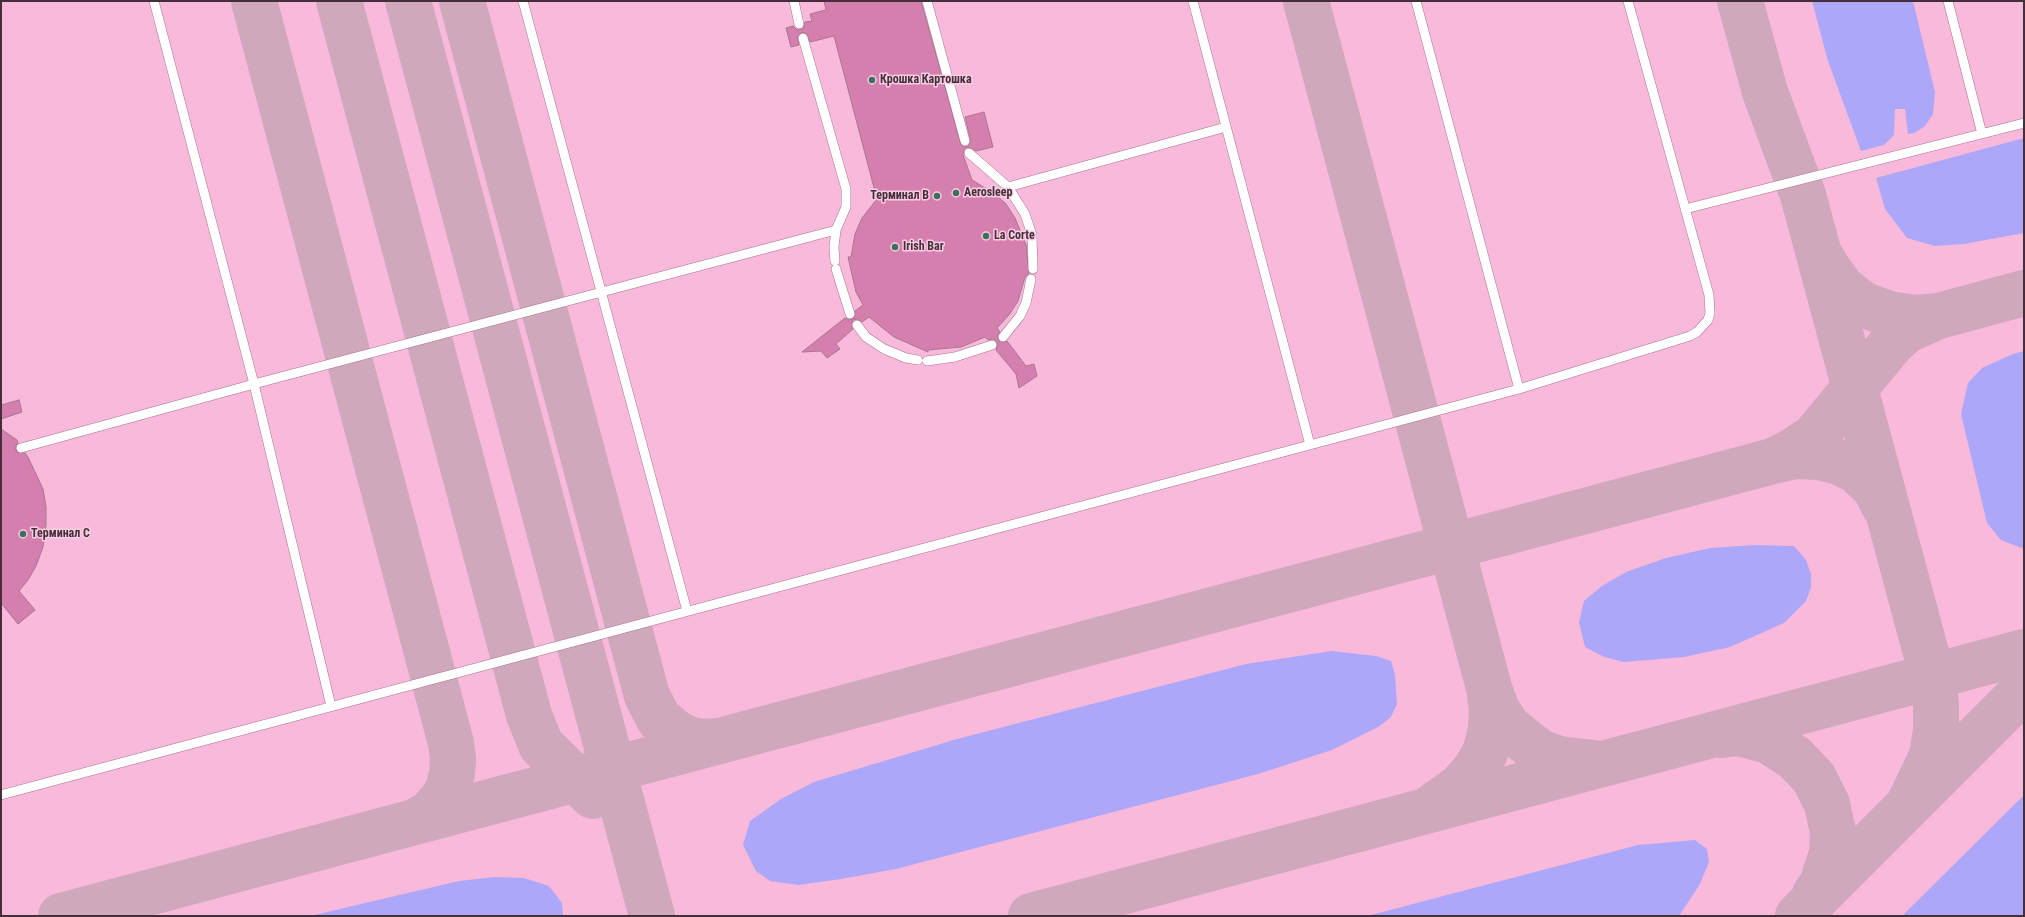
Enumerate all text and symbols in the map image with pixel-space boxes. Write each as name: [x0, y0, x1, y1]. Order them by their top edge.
place label: Крошка Картошка: [880, 73, 972, 87]
marker: Крошка Картошка: [867, 75, 877, 85]
place label: Aerosleep: [964, 186, 1013, 200]
marker: Aerosleep: [951, 188, 961, 198]
place label: Терминал B: [870, 189, 929, 203]
marker: Терминал B: [932, 191, 942, 201]
place label: La Corte: [994, 229, 1035, 243]
marker: La Corte: [981, 231, 991, 241]
place label: Irish Bar: [903, 240, 944, 254]
marker: Irish Bar: [890, 242, 900, 252]
place label: Терминал C: [31, 527, 90, 541]
marker: Терминал C: [18, 529, 28, 539]

